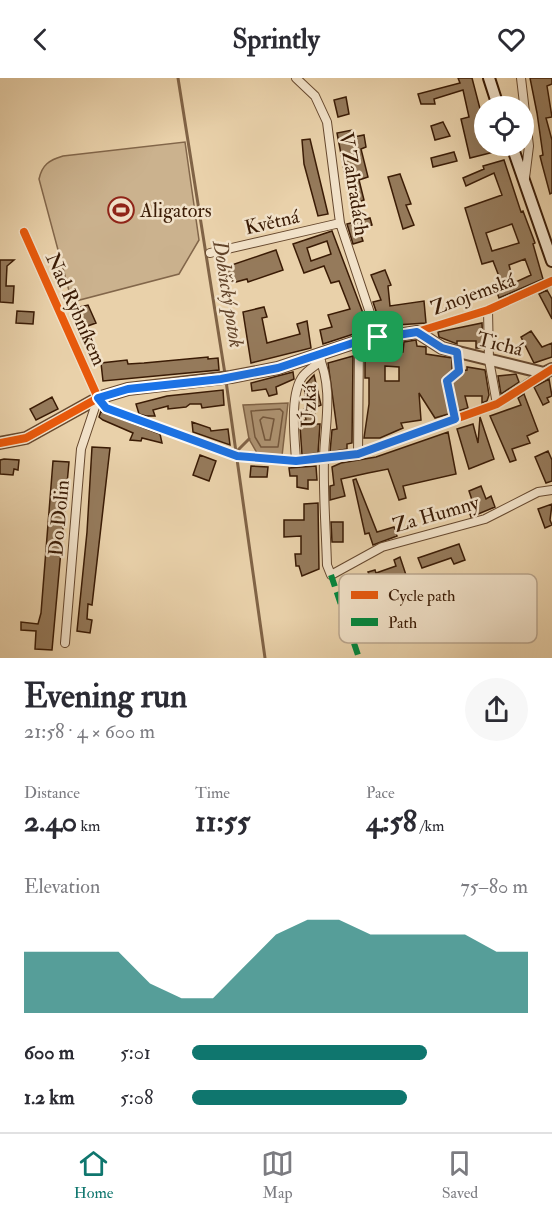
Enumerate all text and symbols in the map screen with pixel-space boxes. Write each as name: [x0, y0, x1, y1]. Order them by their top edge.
icon: back: [24, 23, 57, 56]
text: Sprintly: [232, 23, 320, 56]
icon: heart: [495, 23, 528, 56]
map controls: [474, 96, 534, 156]
button: locate: [474, 96, 534, 156]
street label: V Zahradách: [333, 131, 375, 238]
sports icon: Aligators: [106, 195, 136, 225]
place label: Aligators: [139, 198, 212, 223]
street label: Květná: [242, 203, 302, 240]
water label: Dobšický potok: [206, 237, 250, 350]
street label: Nad Rybníkem: [40, 249, 112, 370]
street label: Znojemská: [427, 267, 519, 321]
pin: [352, 311, 403, 362]
icon: arrive: [361, 320, 394, 353]
street label: Tichá: [474, 326, 526, 362]
street label: Úzká: [295, 383, 322, 428]
street label: Do Dolin: [43, 479, 75, 557]
street label: Za Humny: [390, 489, 483, 538]
legend: [339, 574, 537, 643]
text: Cycle path: [388, 586, 456, 607]
text: Path: [388, 613, 418, 633]
text: Evening run: [24, 676, 187, 717]
button: share: [465, 678, 528, 741]
text: 21:58 · 4 × 600 m: [24, 719, 155, 744]
text: Distance: [24, 783, 80, 803]
text: Time: [195, 783, 230, 803]
text: Pace: [366, 783, 395, 803]
text: 2.40: [24, 803, 77, 840]
text: 11:55: [195, 803, 250, 840]
text: 4:58: [366, 803, 417, 840]
text: km: [77, 816, 100, 836]
text: /km: [417, 816, 444, 836]
text: Elevation: [24, 874, 100, 899]
text: 75–80 m: [461, 874, 528, 899]
text: 600 m: [24, 1040, 74, 1065]
text: 5:01: [120, 1040, 151, 1065]
text: 1.2 km: [24, 1085, 74, 1110]
text: 5:08: [120, 1085, 153, 1110]
tab: Home: [74, 1147, 113, 1203]
tab: Map: [261, 1147, 294, 1203]
tab: Saved: [442, 1147, 478, 1203]

